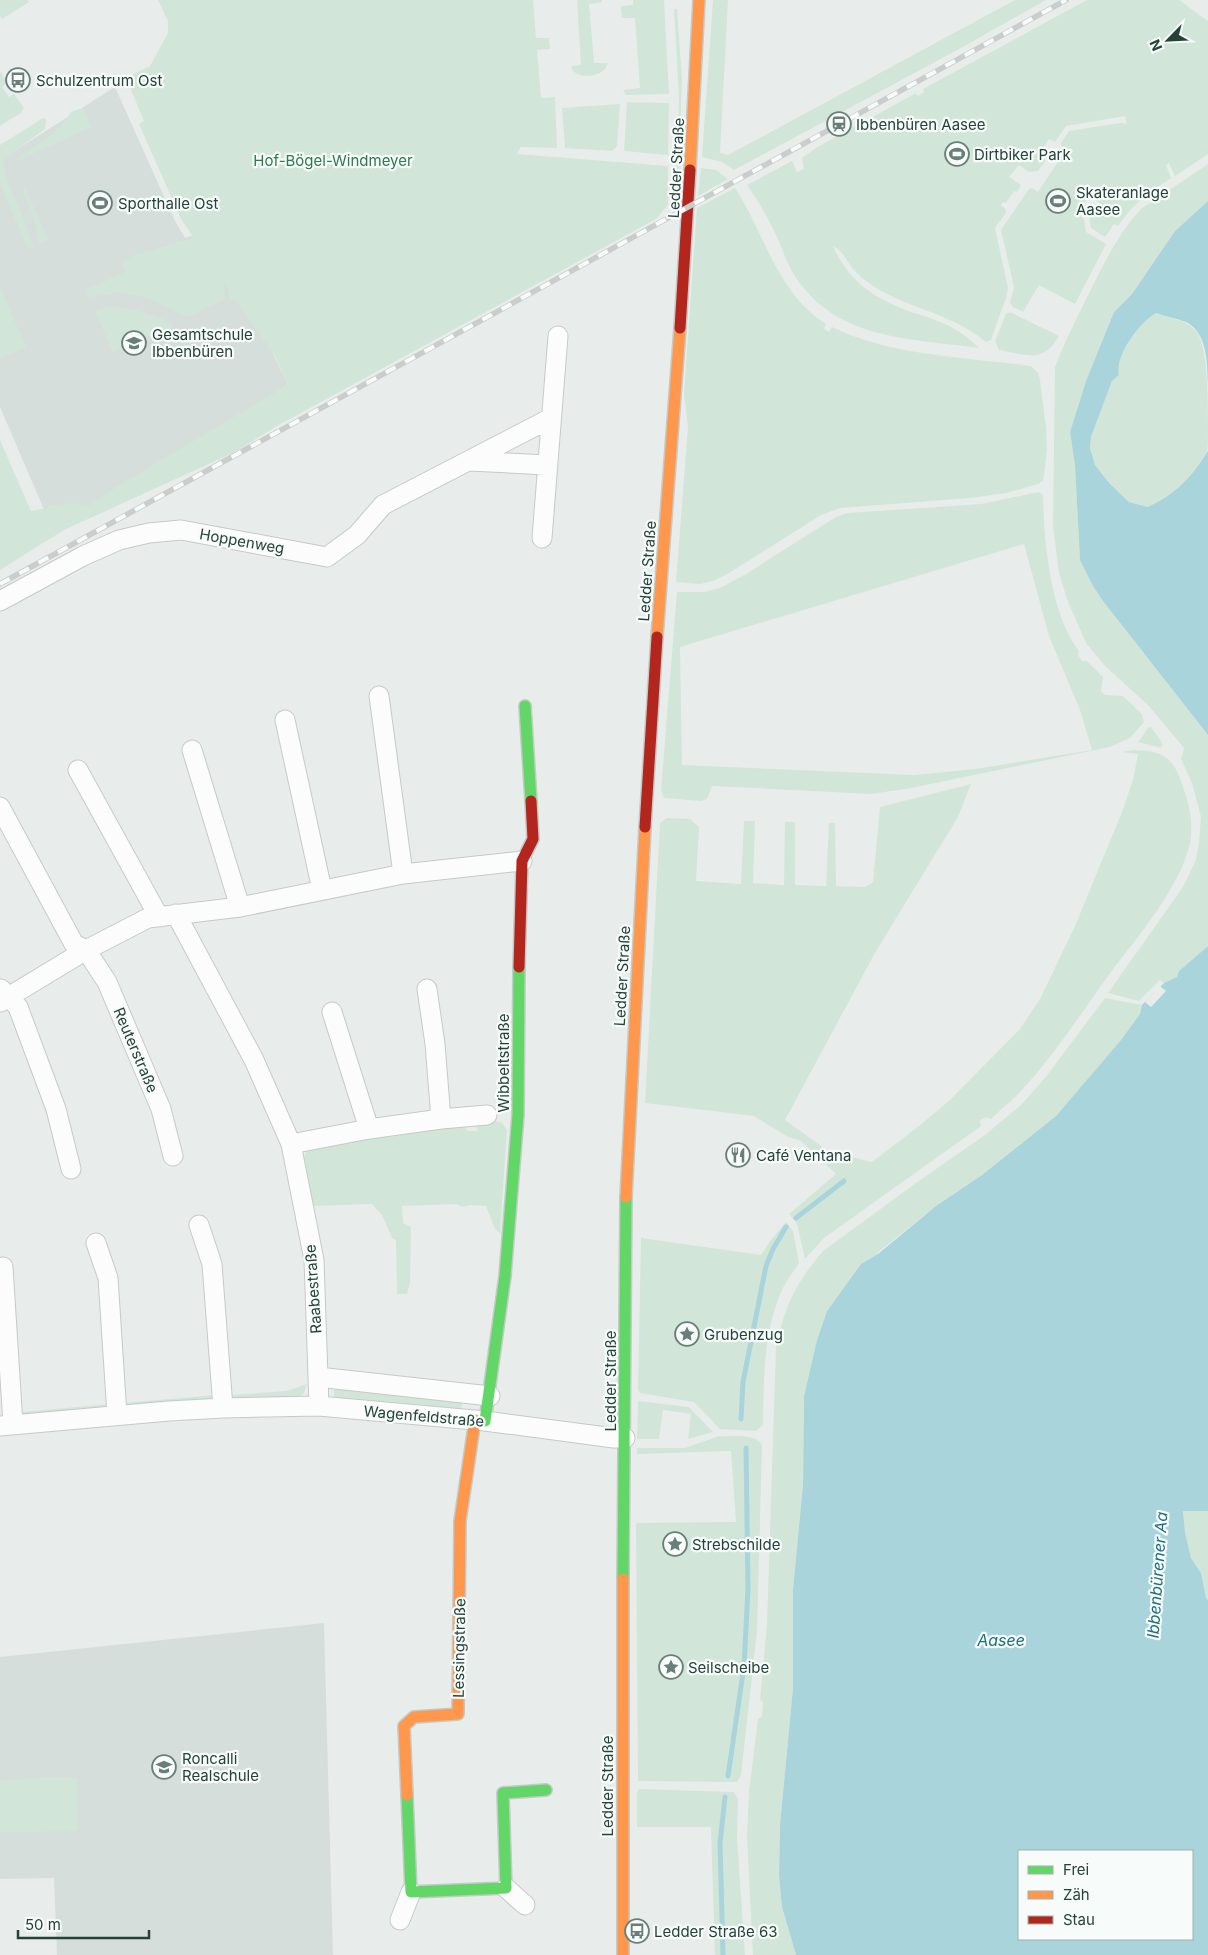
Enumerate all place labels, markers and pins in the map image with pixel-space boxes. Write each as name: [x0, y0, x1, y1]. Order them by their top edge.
bus stop icon: Schulzentrum Ost: [5, 67, 31, 93]
place label: Schulzentrum Ost: [36, 71, 162, 90]
station icon: Ibbenbüren Aasee: [826, 111, 852, 137]
place label: Ibbenbüren Aasee: [856, 115, 985, 134]
sports icon: Dirtbiker Park: [944, 141, 970, 167]
place label: Dirtbiker Park: [974, 145, 1071, 164]
place label: Skateranlage Aasee: [1076, 183, 1169, 219]
sports icon: Skateranlage Aasee: [1045, 188, 1071, 214]
sports icon: Sporthalle Ost: [87, 190, 113, 216]
place label: Sporthalle Ost: [118, 194, 219, 213]
place label: Gesamtschule Ibbenbüren: [152, 325, 253, 361]
school or university icon: Gesamtschule Ibbenbüren: [121, 330, 147, 356]
restaurant icon: Café Ventana: [725, 1142, 751, 1168]
place label: Café Ventana: [756, 1146, 851, 1165]
place icon: Grubenzug: [674, 1321, 700, 1347]
place label: Grubenzug: [704, 1325, 783, 1344]
place icon: Strebschilde: [662, 1531, 688, 1557]
place label: Strebschilde: [692, 1535, 780, 1554]
place icon: Seilscheibe: [658, 1654, 684, 1680]
place label: Seilscheibe: [688, 1658, 769, 1677]
place label: Roncalli Realschule: [182, 1749, 259, 1785]
school or university icon: Roncalli Realschule: [151, 1754, 177, 1780]
bus stop icon: Ledder Straße 63: [624, 1918, 650, 1944]
place label: Ledder Straße 63: [654, 1922, 778, 1941]

